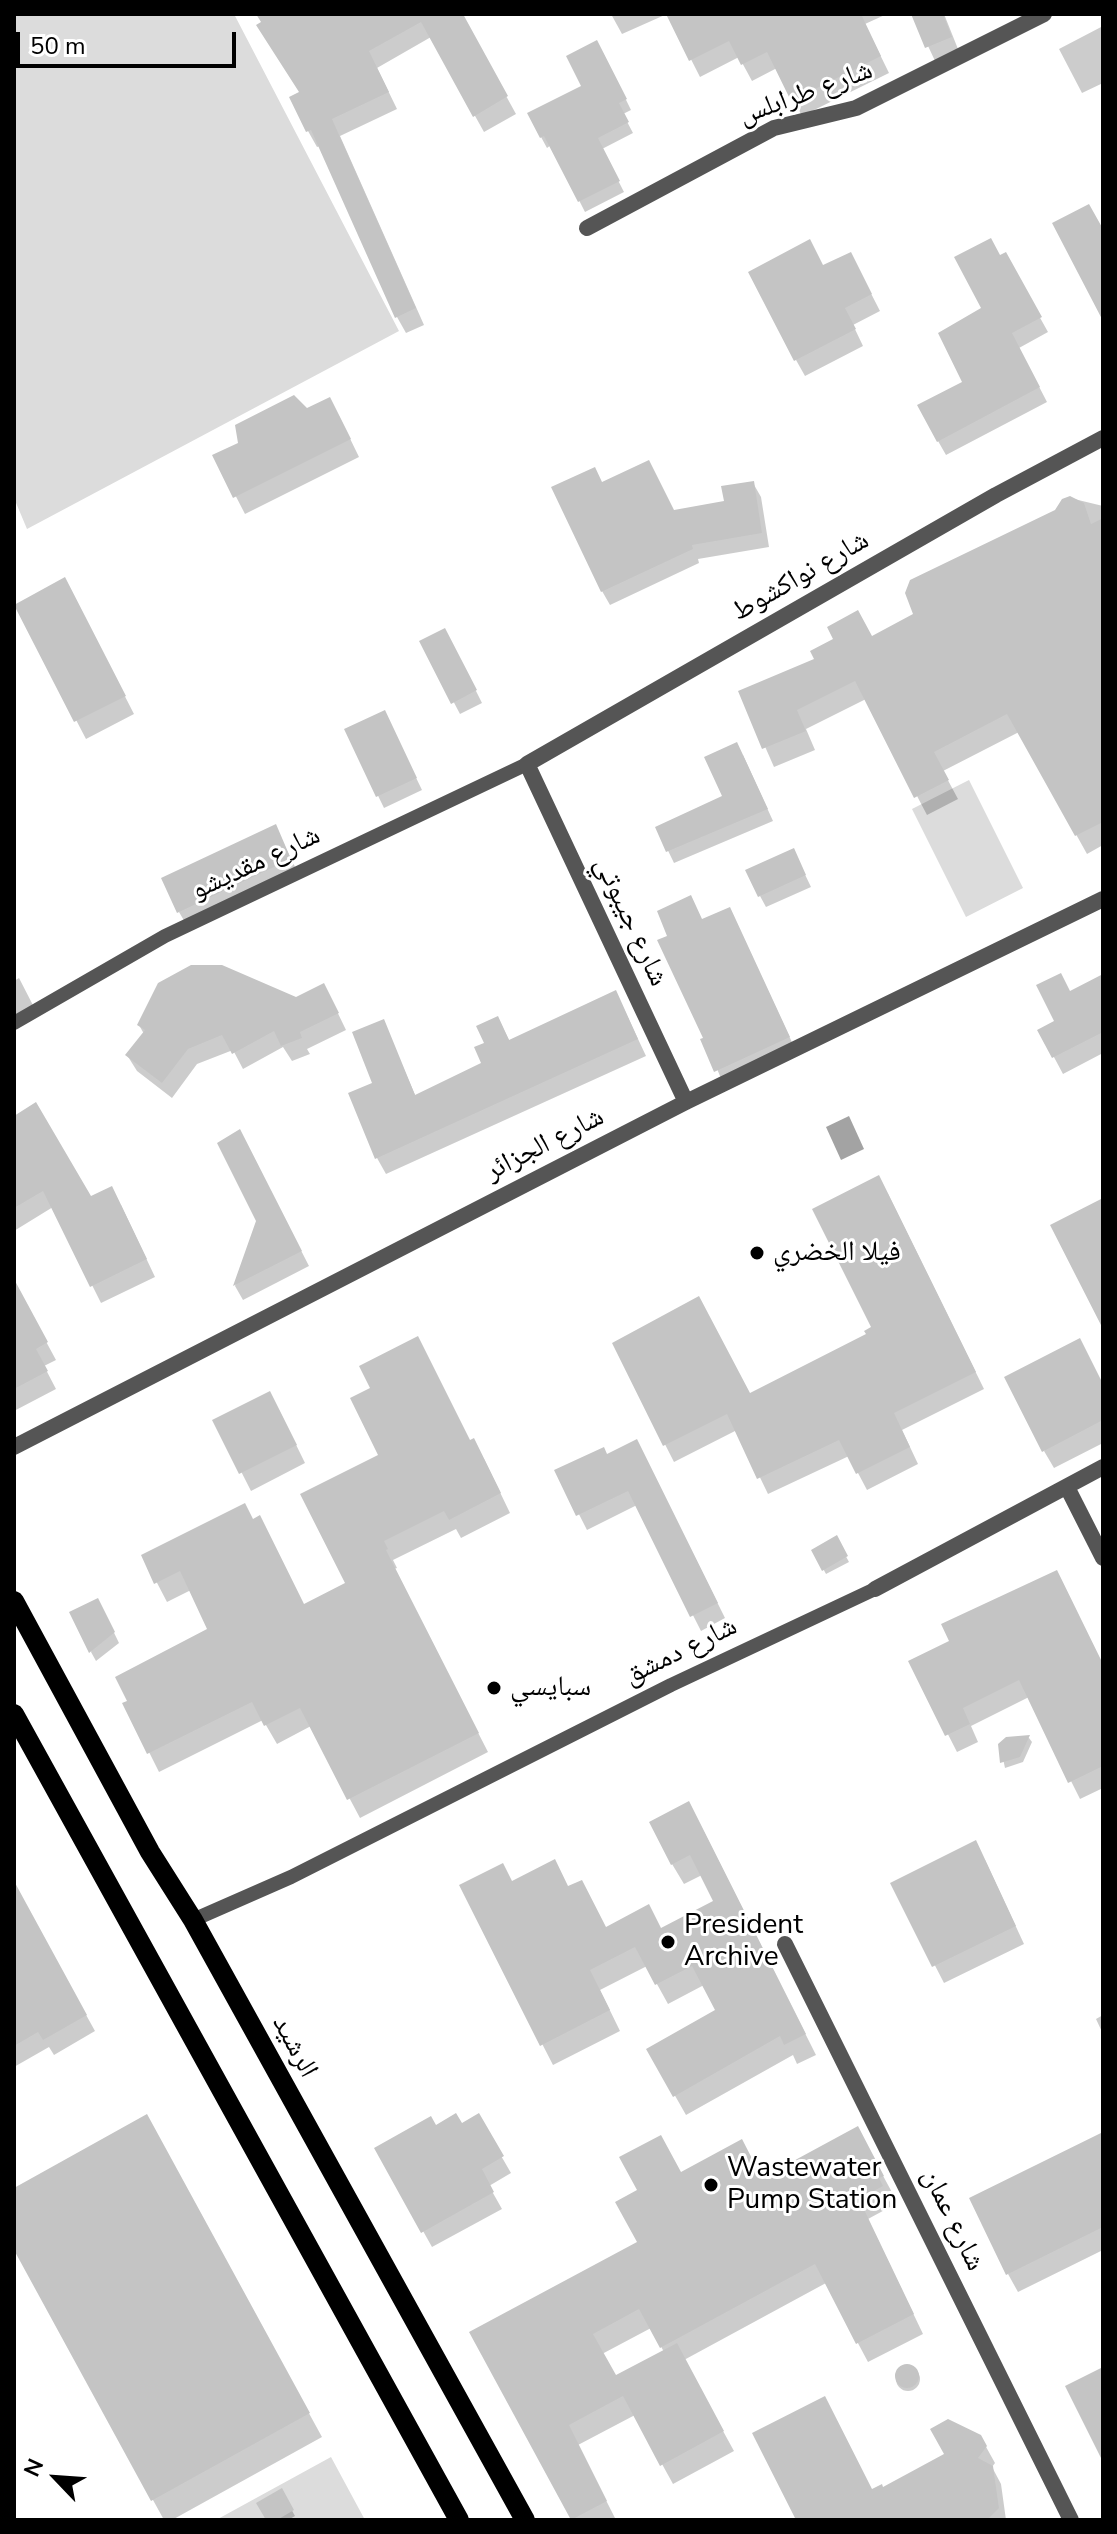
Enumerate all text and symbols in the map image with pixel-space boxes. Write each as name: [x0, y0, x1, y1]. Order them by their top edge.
scale bar: [20, 16, 240, 66]
text: 50 m: [30, 30, 86, 62]
street label: شارع طرابلس: [735, 54, 877, 134]
street label: شارع نواكشوط: [726, 524, 876, 630]
street label: شارع مقديشو: [186, 819, 326, 909]
street label: شارع جيبوتي: [586, 852, 674, 992]
street label: شارع الجزائر: [480, 1101, 610, 1189]
place label: فيلا الخضري: [773, 1236, 901, 1270]
marker: فيلا الخضري: [748, 1244, 766, 1262]
street label: شارع دمشق: [619, 1610, 743, 1694]
place label: سبايسي: [510, 1671, 591, 1705]
marker: سبايسي: [485, 1679, 503, 1697]
place label: President Archive: [684, 1909, 803, 1975]
marker: President Archive: [659, 1933, 677, 1951]
street label: الرشيد: [264, 2010, 324, 2084]
place label: Wastewater Pump Station: [727, 2152, 897, 2218]
street label: شارع عمان: [913, 2163, 991, 2277]
marker: Wastewater Pump Station: [702, 2176, 720, 2194]
north arrow: [16, 2438, 96, 2518]
text: N: [17, 2454, 51, 2482]

